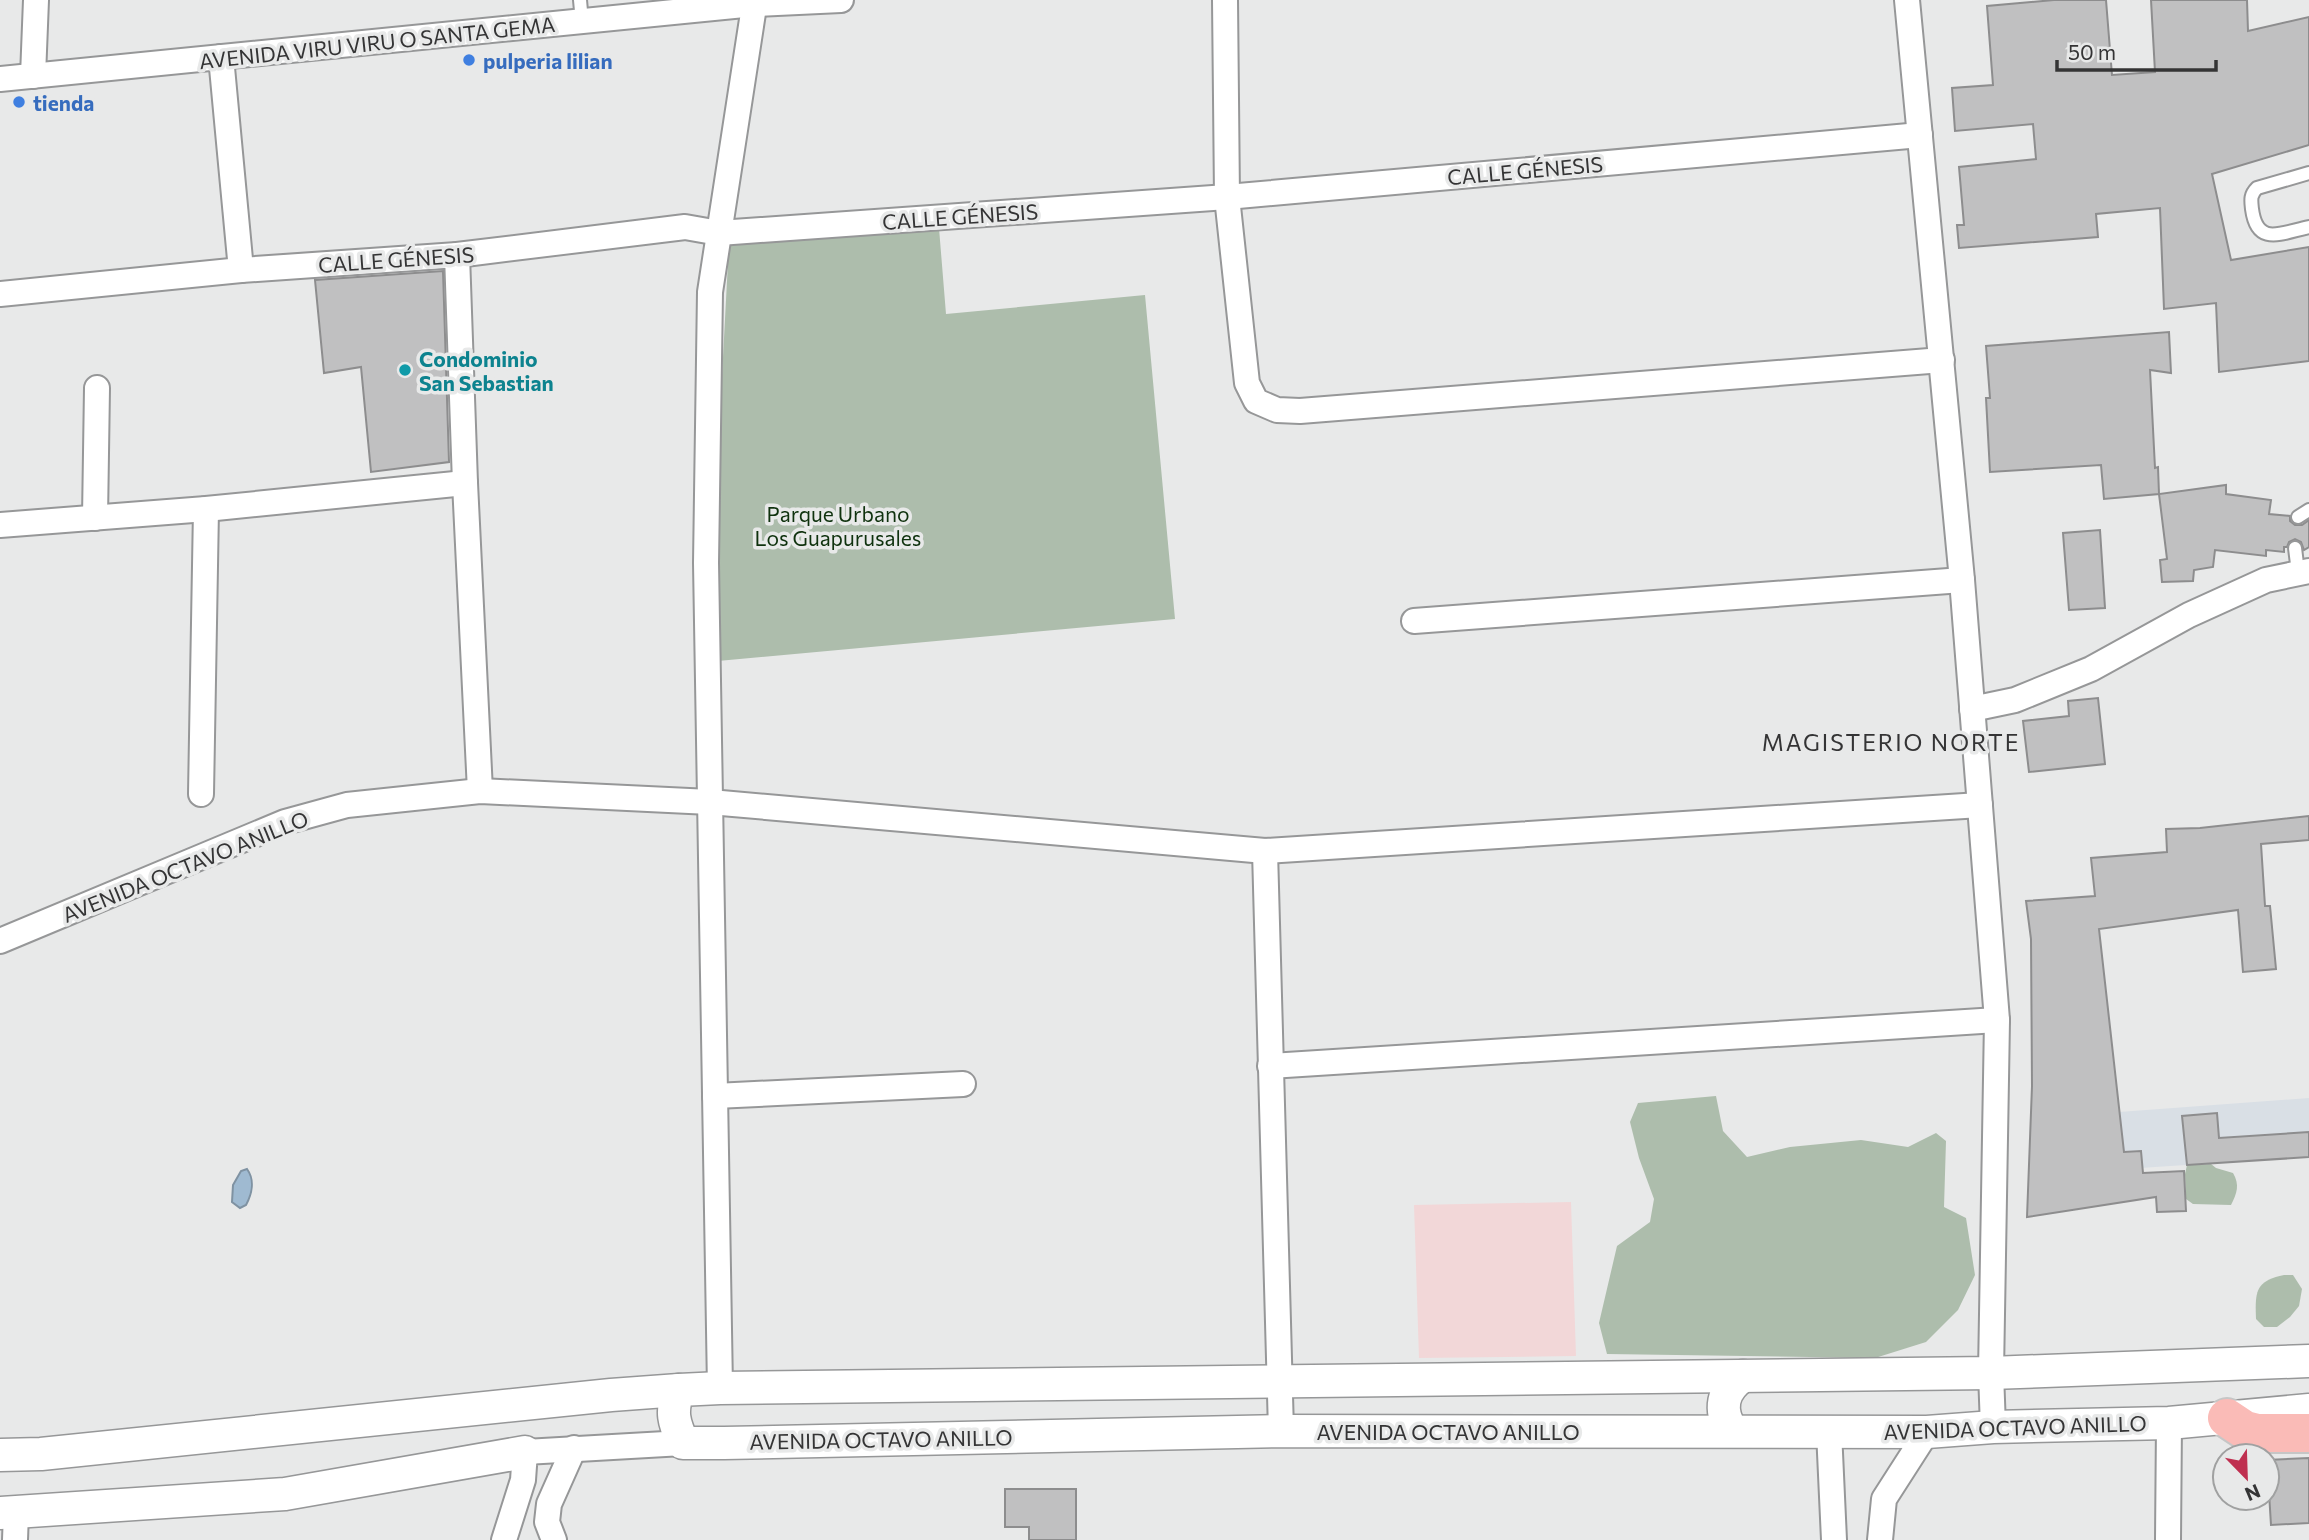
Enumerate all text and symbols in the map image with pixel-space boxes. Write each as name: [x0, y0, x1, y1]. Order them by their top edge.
street label: AVENIDA VIRU VIRU O SANTA GEMA: [198, 11, 556, 73]
scale bar: [2057, 28, 2216, 72]
text: 50 m: [2068, 39, 2116, 64]
place label: pulperia lilian: [483, 48, 613, 73]
marker: pulperia lilian: [461, 52, 477, 68]
place label: tienda: [33, 90, 94, 115]
marker: tienda: [11, 94, 27, 110]
street label: CALLE GÉNESIS: [1446, 151, 1604, 189]
street label: CALLE GÉNESIS: [881, 198, 1039, 234]
street label: CALLE GÉNESIS: [317, 241, 475, 277]
place label: Condominio San Sebastian: [419, 346, 554, 395]
marker: Condominio San Sebastian: [397, 362, 413, 378]
park label: Parque Urbano Los Guapurusales: [755, 501, 921, 550]
district label: MAGISTERIO NORTE: [1762, 728, 2020, 756]
street label: AVENIDA OCTAVO ANILLO: [58, 805, 312, 927]
street label: AVENIDA OCTAVO ANILLO: [1883, 1410, 2147, 1444]
street label: AVENIDA OCTAVO ANILLO: [1316, 1419, 1580, 1444]
street label: AVENIDA OCTAVO ANILLO: [749, 1424, 1013, 1454]
north arrow: [2211, 1442, 2281, 1512]
text: N: [2242, 1480, 2264, 1506]

